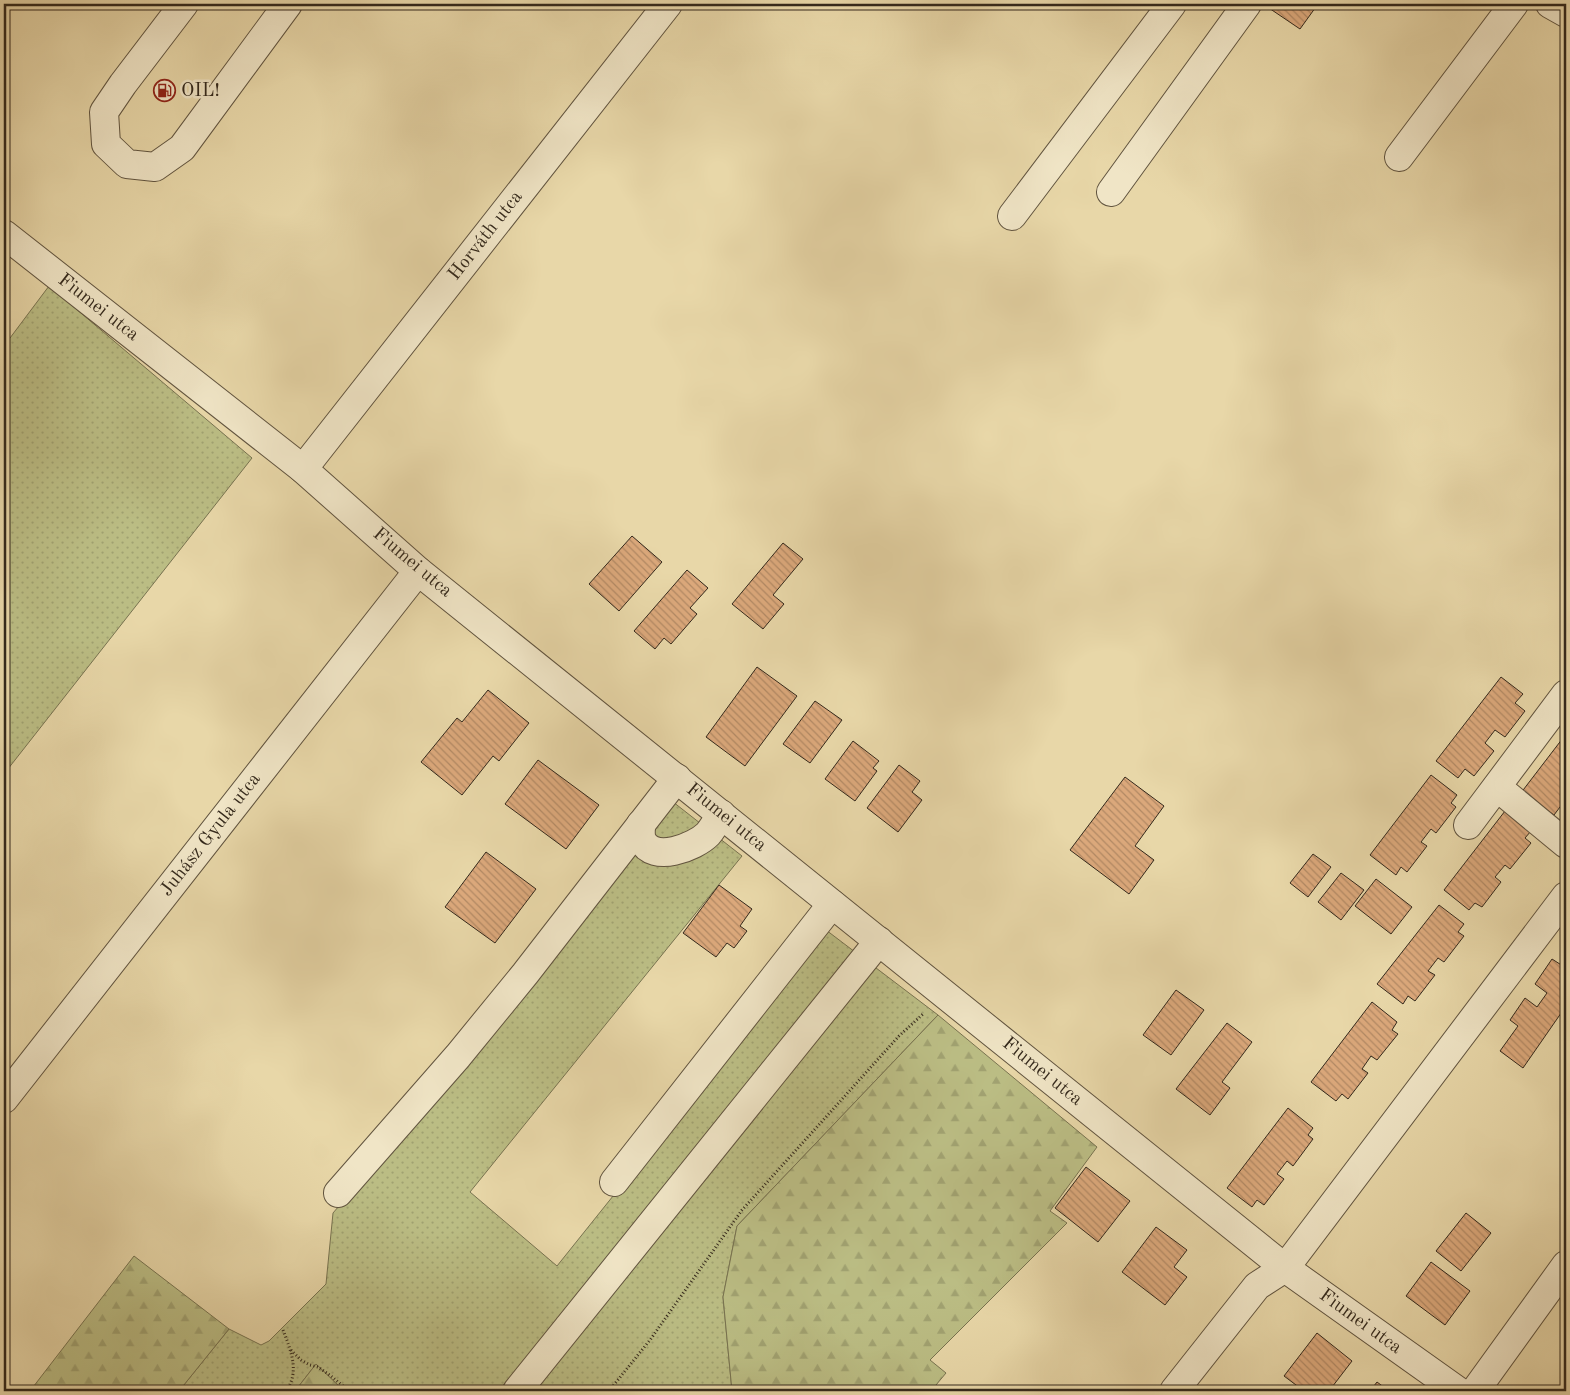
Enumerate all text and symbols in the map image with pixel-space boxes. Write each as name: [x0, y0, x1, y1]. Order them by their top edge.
fuel station icon: OIL!: [153, 79, 177, 103]
place label: OIL!: [181, 82, 220, 101]
street label: Horváth utca: [445, 187, 527, 284]
street label: Fiumei utca: [54, 271, 142, 346]
street label: Fiumei utca: [369, 525, 456, 602]
street label: Juhász Gyula utca: [157, 769, 265, 900]
street label: Fiumei utca: [682, 780, 770, 856]
street label: Fiumei utca: [998, 1034, 1086, 1110]
street label: Fiumei utca: [1315, 1286, 1405, 1359]

